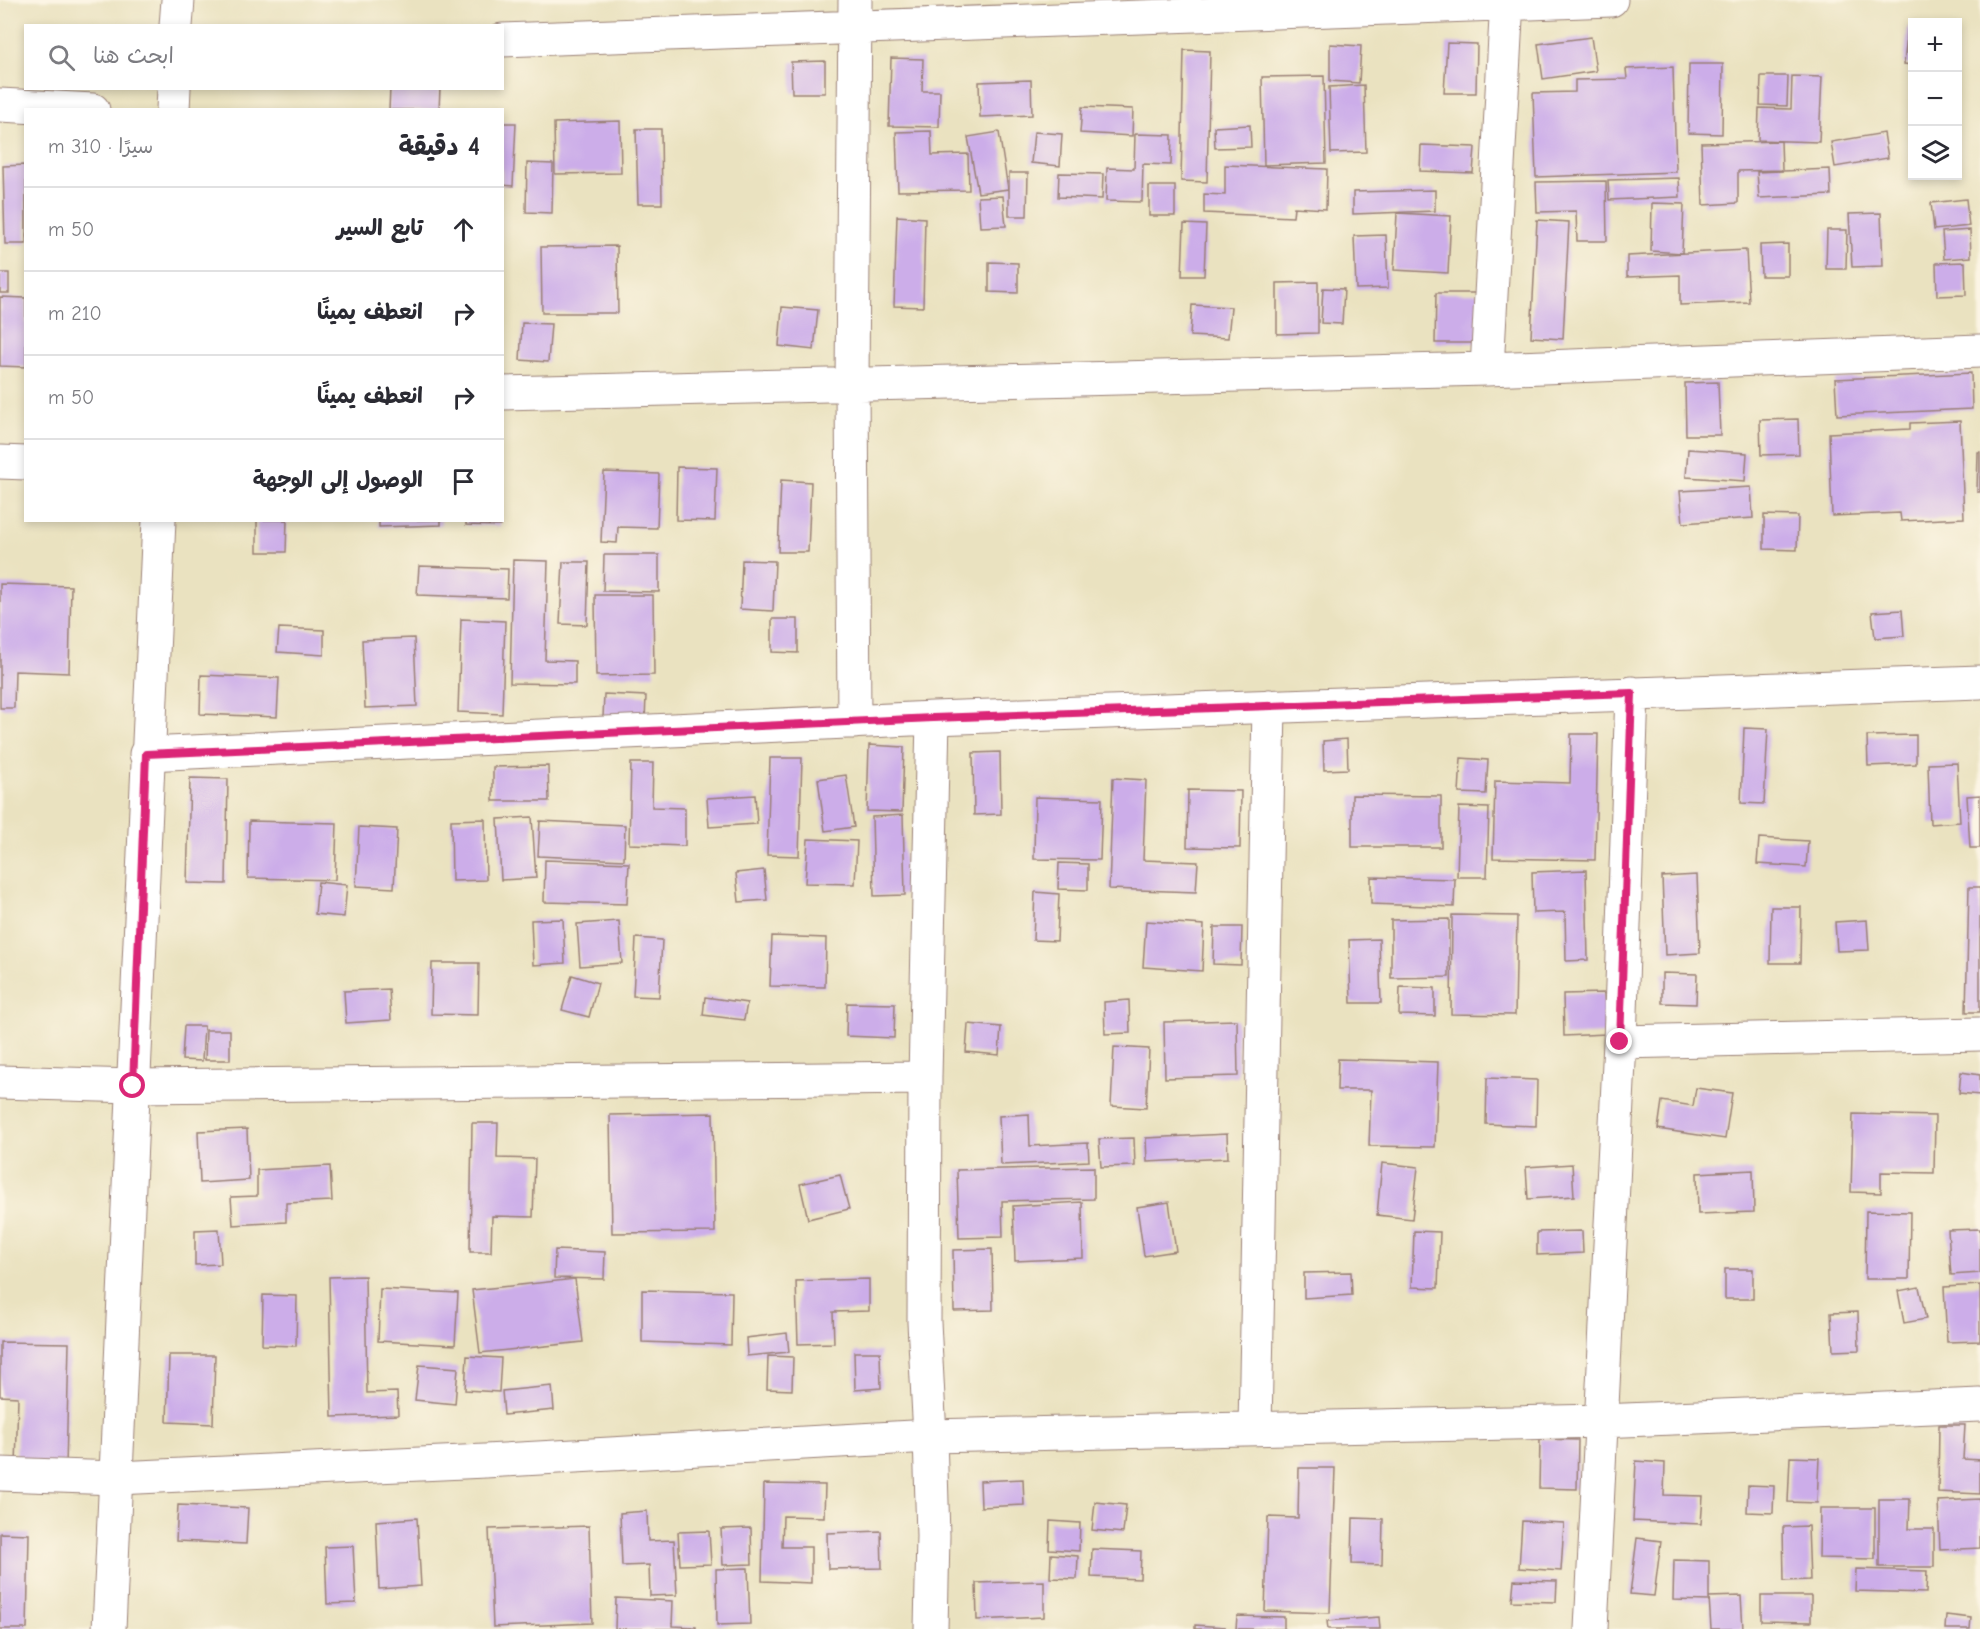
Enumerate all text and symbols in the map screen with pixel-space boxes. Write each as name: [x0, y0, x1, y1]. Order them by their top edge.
map controls: [1908, 18, 1962, 180]
button: +: [1908, 18, 1962, 72]
search box: [24, 24, 504, 90]
icon: search: [45, 41, 78, 74]
text: ابحث هنا: [93, 43, 174, 69]
button: −: [1908, 72, 1962, 126]
button: layers: [1908, 126, 1962, 180]
text: 4 دقيقة: [399, 132, 480, 162]
text: سيرًا · 310 m: [48, 135, 153, 158]
icon: ahead: [447, 213, 480, 246]
text: تابع السير: [337, 215, 423, 241]
text: 50 m: [48, 218, 94, 241]
icon: right: [447, 297, 480, 330]
text: انعطف يمينًا: [317, 299, 423, 325]
text: 210 m: [48, 302, 102, 325]
icon: right: [447, 381, 480, 414]
text: انعطف يمينًا: [317, 383, 423, 409]
text: 50 m: [48, 386, 94, 409]
icon: arrive: [447, 465, 480, 498]
text: الوصول إلى الوجهة: [253, 467, 423, 493]
route end: [1606, 1028, 1632, 1054]
route start: [119, 1072, 145, 1098]

